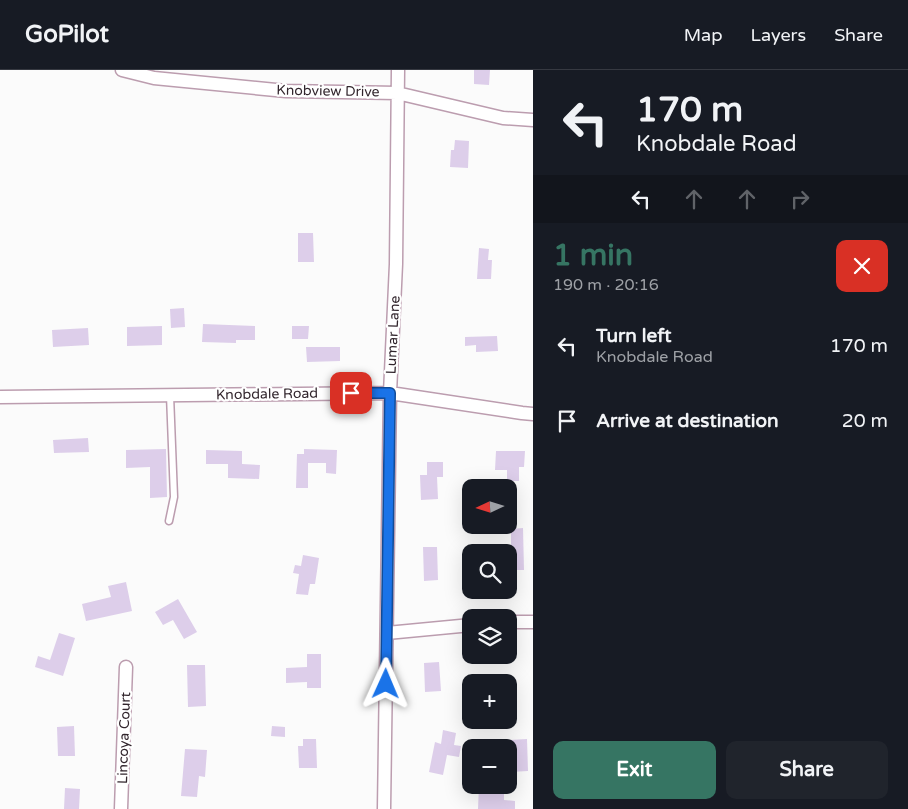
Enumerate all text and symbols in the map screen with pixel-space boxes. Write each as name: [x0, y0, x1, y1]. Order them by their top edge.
text: GoPilot: [25, 20, 109, 49]
text: Map: [684, 24, 723, 46]
text: Layers: [751, 24, 806, 46]
text: Share: [834, 24, 883, 46]
street label: Knobview Drive: [276, 82, 380, 100]
text: 170 m: [636, 89, 743, 131]
icon: left: [553, 90, 618, 155]
text: Knobdale Road: [636, 131, 797, 157]
icon: left: [627, 185, 655, 213]
icon: ahead: [680, 185, 708, 213]
icon: ahead: [733, 185, 761, 213]
icon: right: [786, 185, 814, 213]
text: 1 min: [553, 237, 633, 274]
button: close: [836, 240, 888, 292]
text: 190 m · 20:16: [553, 275, 659, 295]
street label: Lumar Lane: [382, 295, 404, 375]
text: Turn left: [596, 325, 672, 347]
icon: left: [553, 332, 581, 360]
text: 170 m: [830, 335, 888, 357]
text: Knobdale Road: [596, 347, 713, 367]
pin: [330, 372, 372, 414]
icon: arrive: [337, 379, 365, 407]
street label: Knobdale Road: [216, 385, 318, 403]
icon: arrive: [553, 407, 581, 435]
text: Arrive at destination: [596, 410, 779, 432]
text: 20 m: [842, 410, 888, 432]
north arrow: [462, 479, 518, 534]
map controls: [462, 479, 517, 794]
button: search: [462, 544, 517, 599]
button: layers: [462, 609, 517, 664]
position arrow: [359, 657, 411, 709]
button: +: [462, 674, 517, 729]
street label: Lincoya Court: [114, 691, 134, 784]
button: −: [462, 739, 517, 794]
button: Exit: [553, 741, 716, 799]
button: Share: [726, 741, 888, 799]

